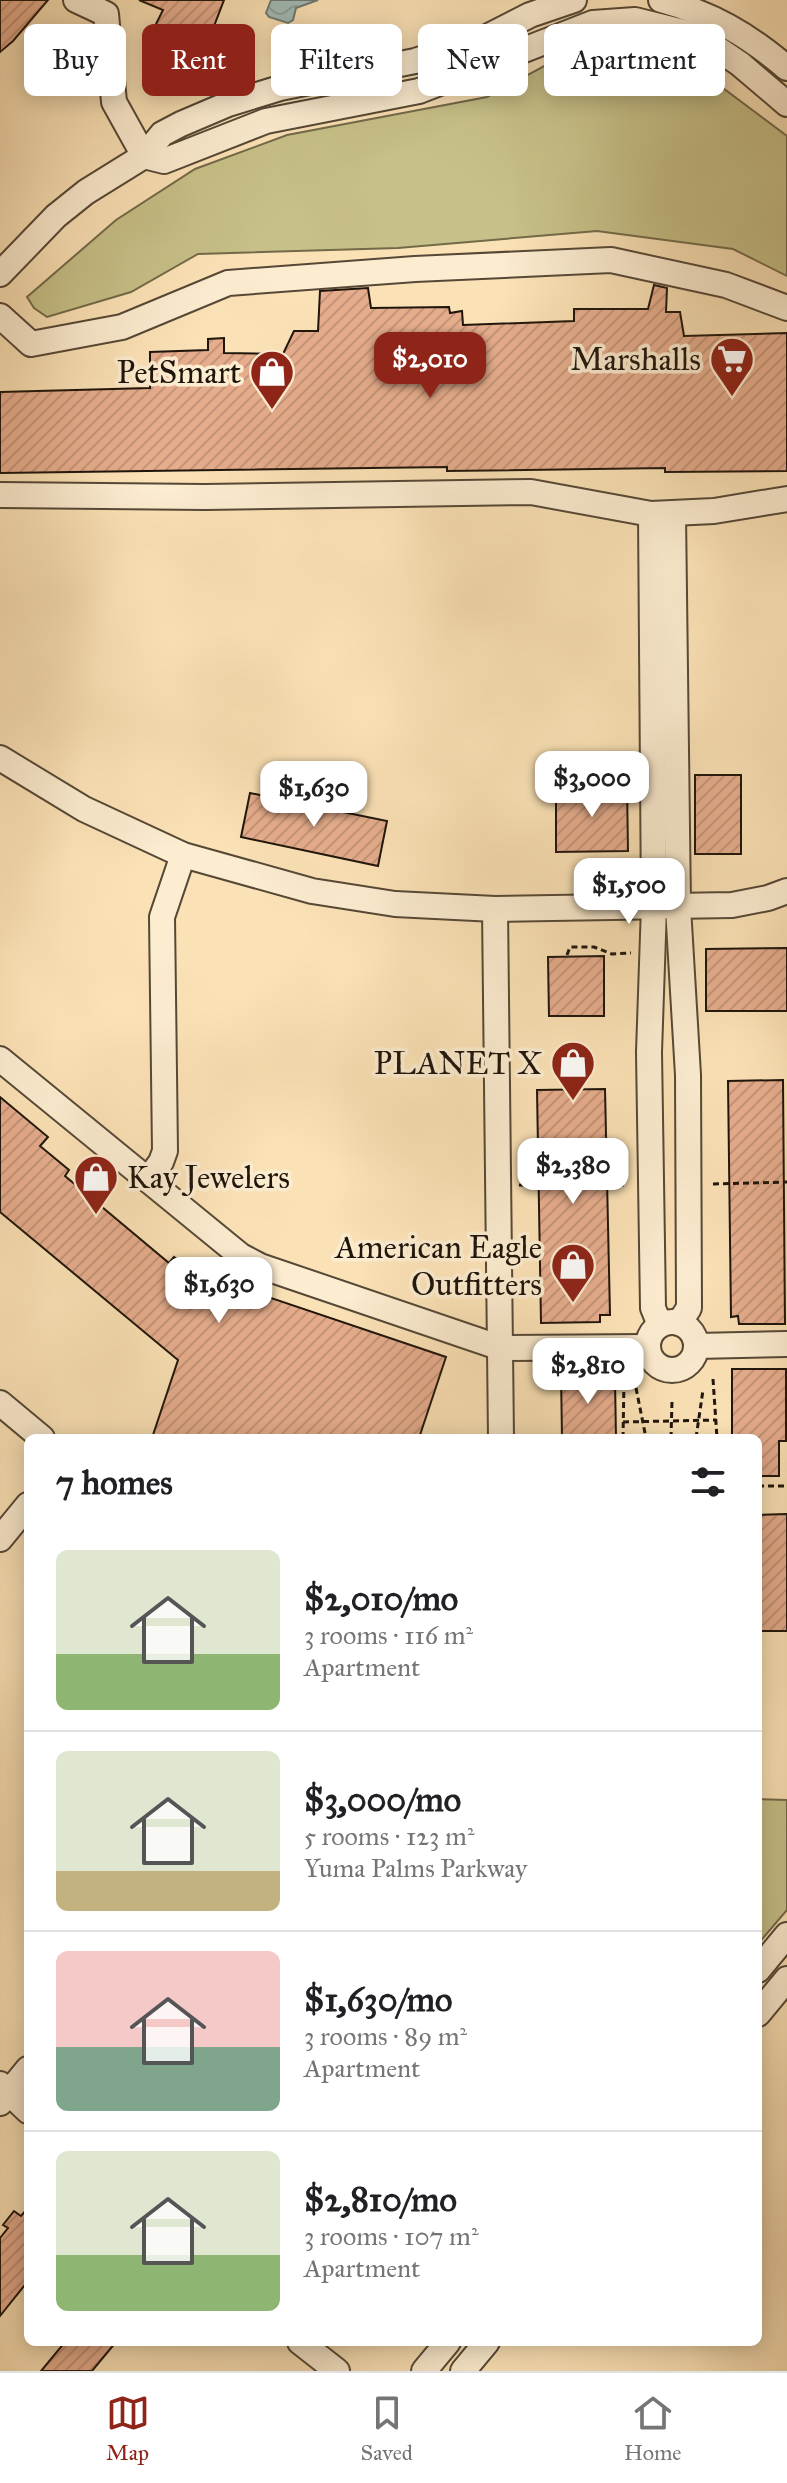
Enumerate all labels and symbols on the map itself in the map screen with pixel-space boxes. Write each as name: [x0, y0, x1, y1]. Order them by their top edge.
pin: $2,010: [365, 332, 495, 400]
supermarket icon: Marshalls: [708, 335, 756, 398]
place label: Marshalls: [571, 340, 701, 379]
shop icon: PetSmart: [248, 348, 296, 411]
place label: PetSmart: [117, 353, 241, 392]
pin: $3,000: [527, 751, 657, 819]
pin: $1,630: [249, 761, 379, 829]
pin: $1,500: [564, 858, 694, 926]
shop icon: PLANET X: [549, 1039, 597, 1102]
place label: PLANET X: [374, 1044, 542, 1083]
pin: $2,380: [508, 1138, 638, 1206]
shop icon: Kay Jewelers: [72, 1153, 120, 1216]
place label: Kay Jewelers: [127, 1158, 290, 1197]
place label: American Eagle Outfitters: [333, 1228, 542, 1304]
shop icon: American Eagle Outfitters: [549, 1241, 597, 1304]
pin: $1,630: [154, 1257, 284, 1325]
pin: $2,810: [523, 1338, 653, 1406]

